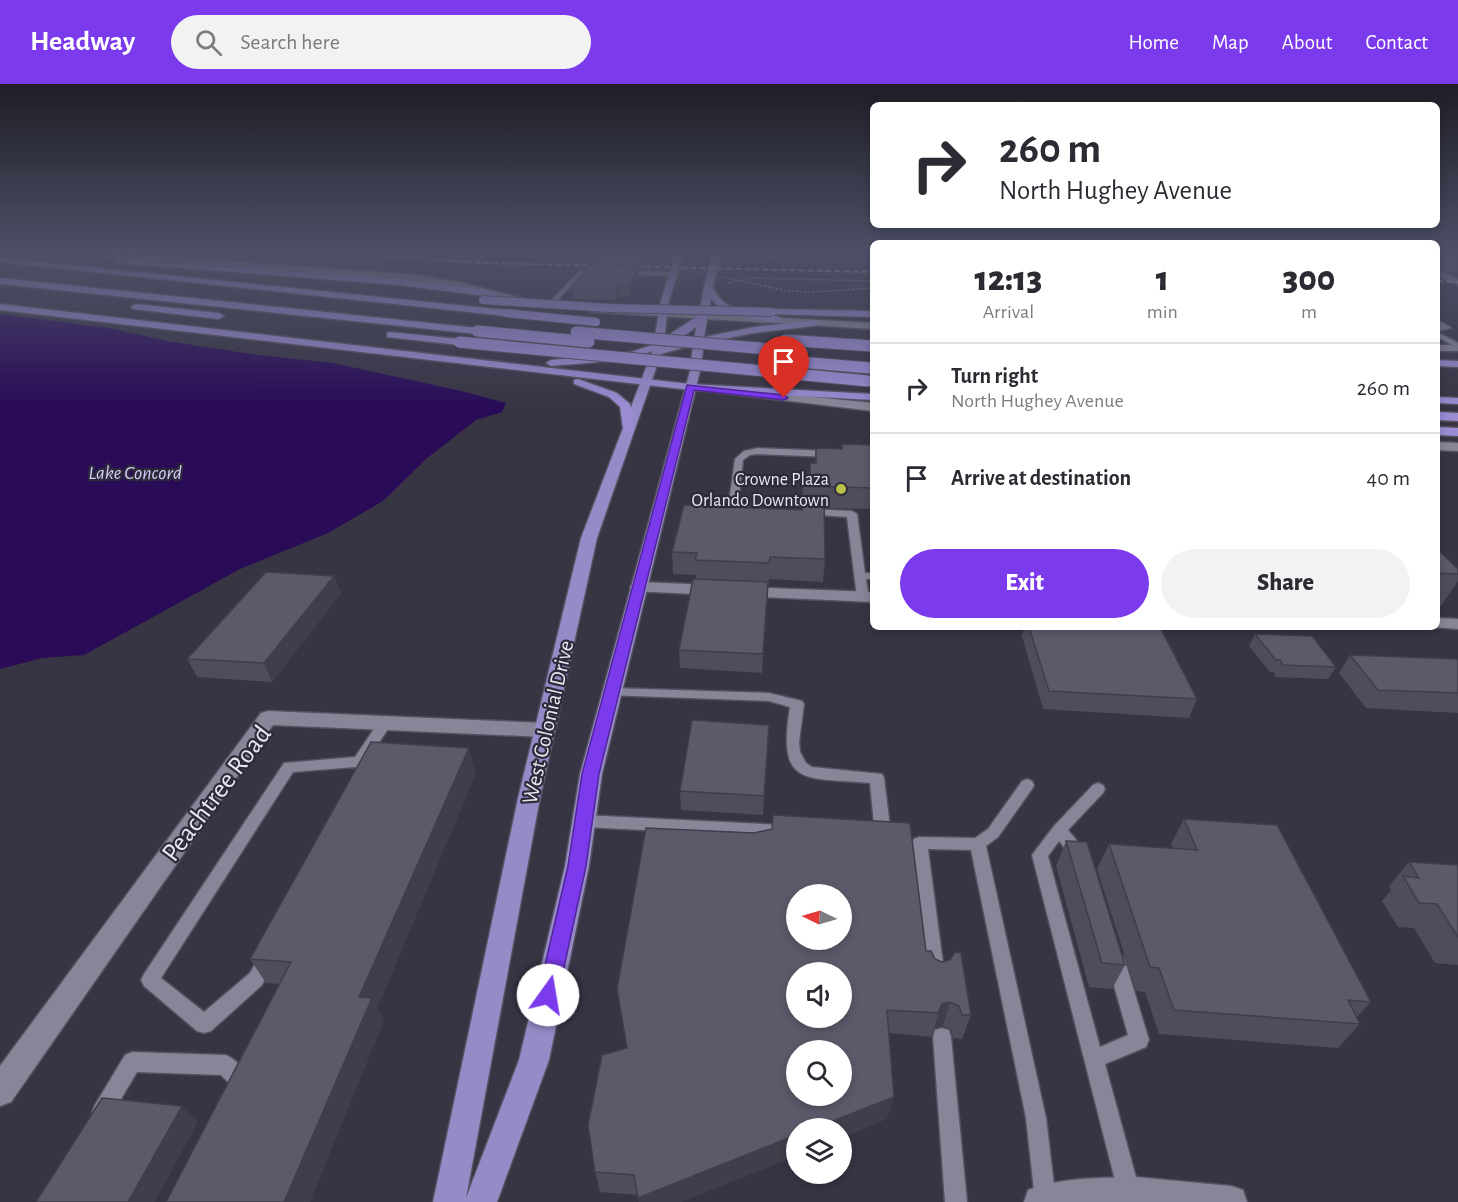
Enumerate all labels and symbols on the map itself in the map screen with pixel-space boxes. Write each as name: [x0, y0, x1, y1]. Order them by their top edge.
pin: [758, 336, 809, 398]
water label: Lake Concord: [88, 463, 182, 483]
place label: Crowne Plaza Orlando Downtown: [692, 471, 829, 510]
marker: Crowne Plaza Orlando Downtown: [834, 482, 848, 496]
street label: West Colonial Drive: [518, 638, 577, 806]
street label: Peachtree Road: [157, 720, 276, 866]
north arrow: [786, 884, 852, 950]
position arrow: [516, 963, 580, 1027]

